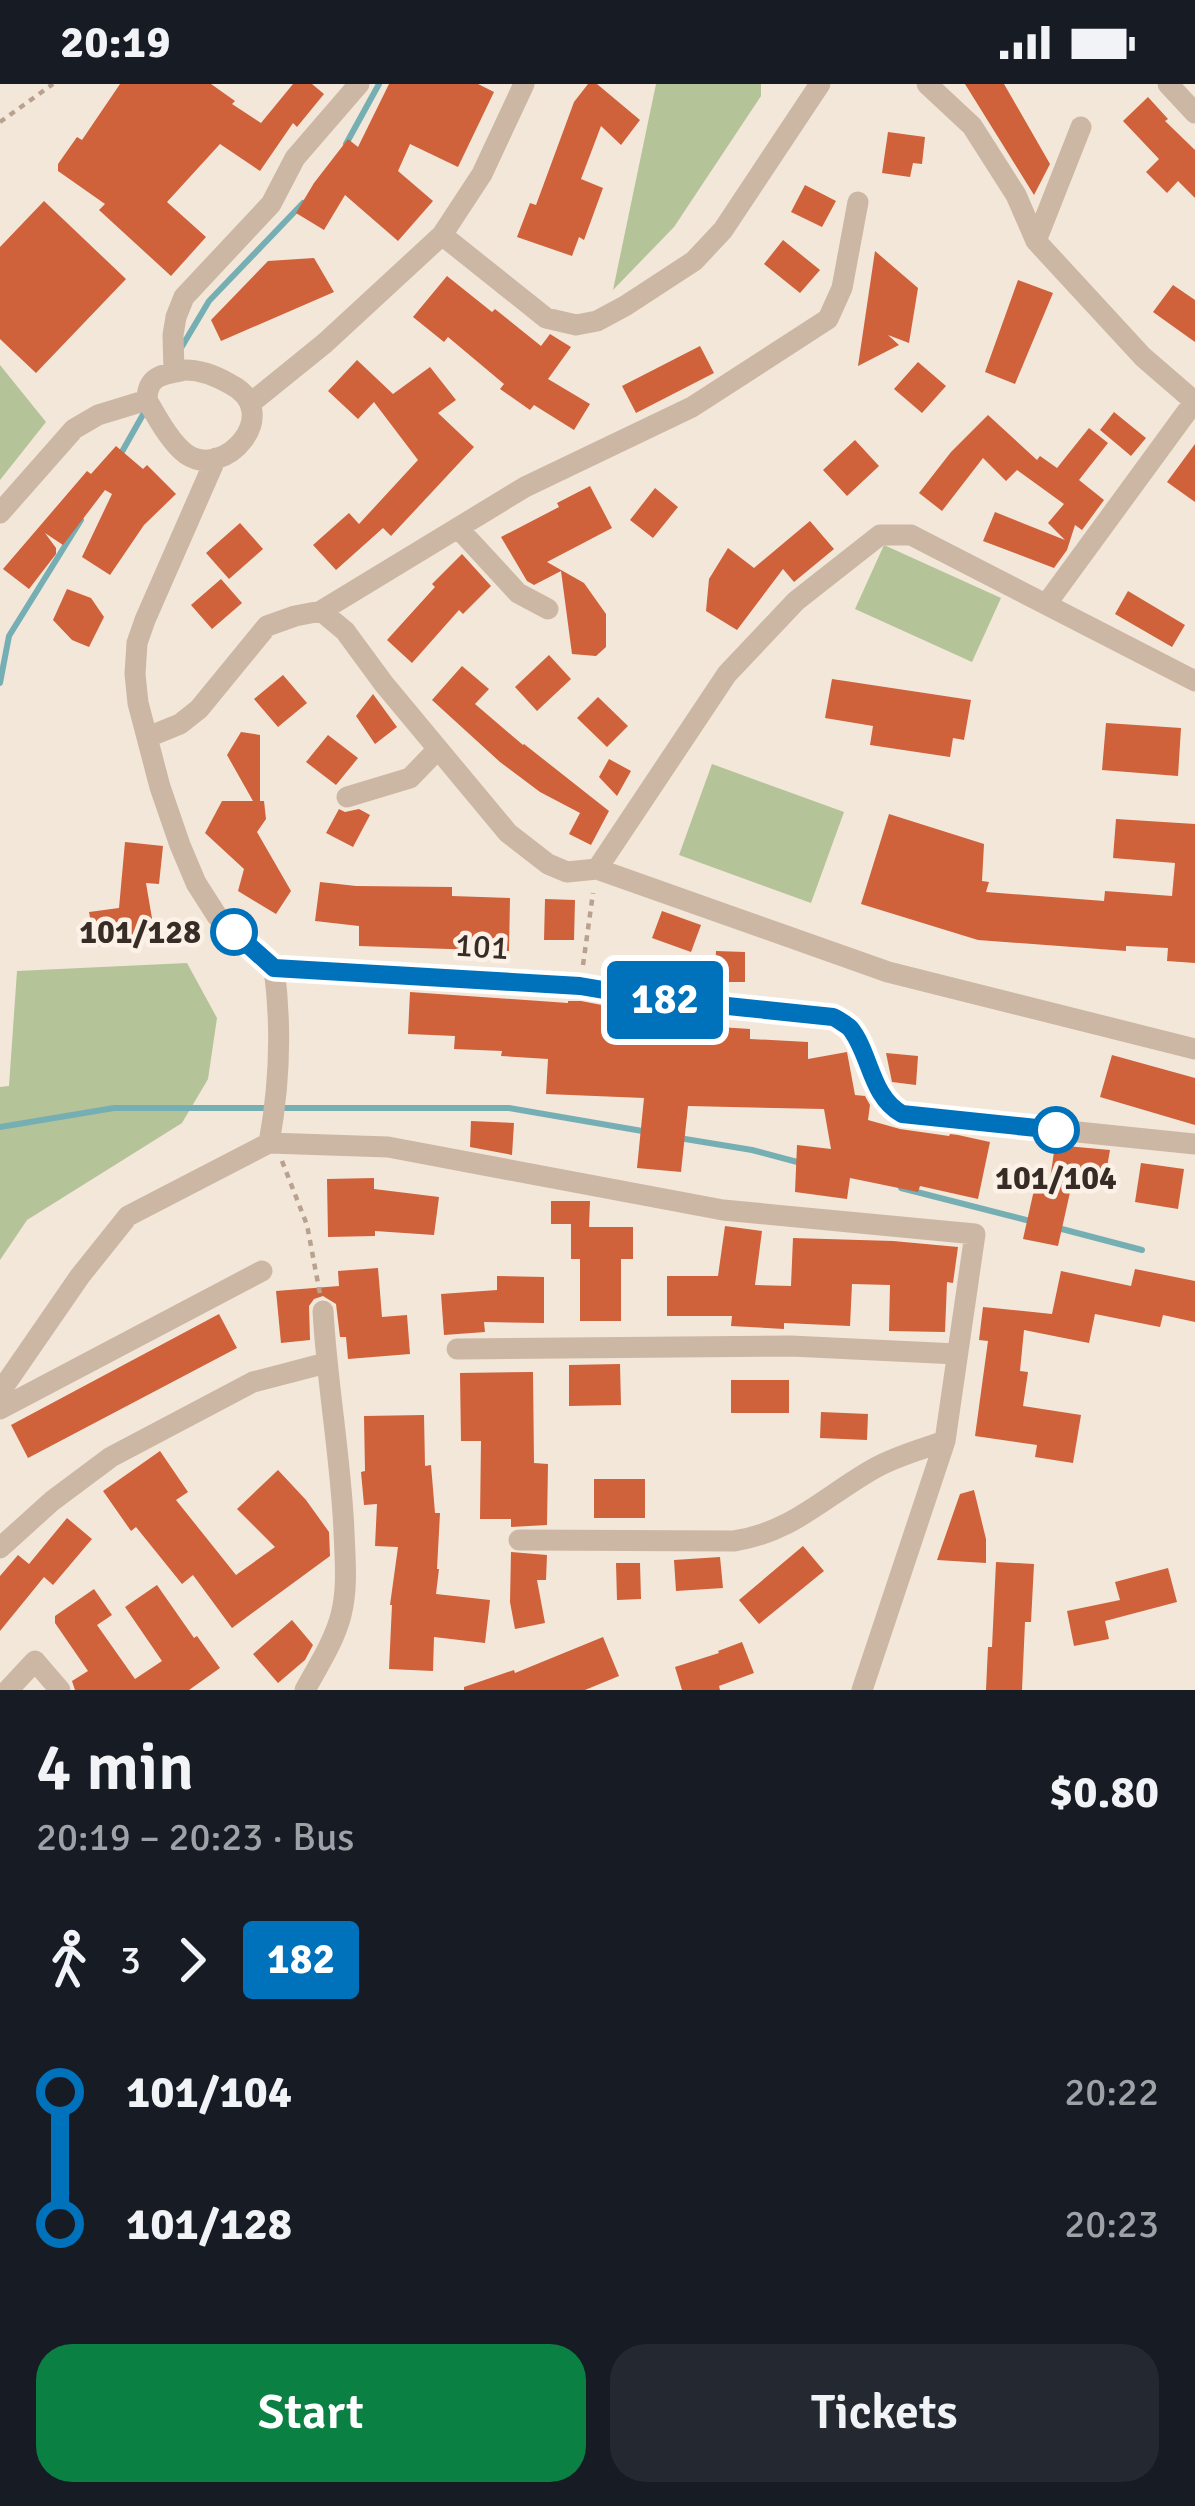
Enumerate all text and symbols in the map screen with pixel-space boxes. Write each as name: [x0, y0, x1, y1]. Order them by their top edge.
text: 20:19: [60, 15, 170, 70]
marker: 101/128: [212, 910, 256, 954]
place label: 101/128: [79, 912, 201, 953]
street label: 101: [454, 925, 510, 969]
line badge: 182: [596, 961, 734, 1039]
text: 182: [631, 974, 699, 1025]
marker: 101/104: [1034, 1108, 1078, 1152]
place label: 101/104: [995, 1158, 1117, 1199]
text: 4 min: [36, 1727, 194, 1808]
text: $0.80: [1049, 1765, 1159, 1820]
text: 20:19 – 20:23 · Bus: [36, 1813, 354, 1861]
icon: walk: [36, 1927, 102, 1993]
icon: forward: [159, 1927, 225, 1993]
text: 182: [267, 1934, 335, 1985]
text: 3: [120, 1936, 141, 1984]
text: 101/104: [126, 2065, 292, 2120]
text: 20:22: [1064, 2068, 1159, 2116]
text: 101/128: [126, 2197, 292, 2252]
text: 20:23: [1064, 2200, 1159, 2248]
button: Start: [36, 2344, 586, 2482]
button: Tickets: [610, 2344, 1159, 2482]

